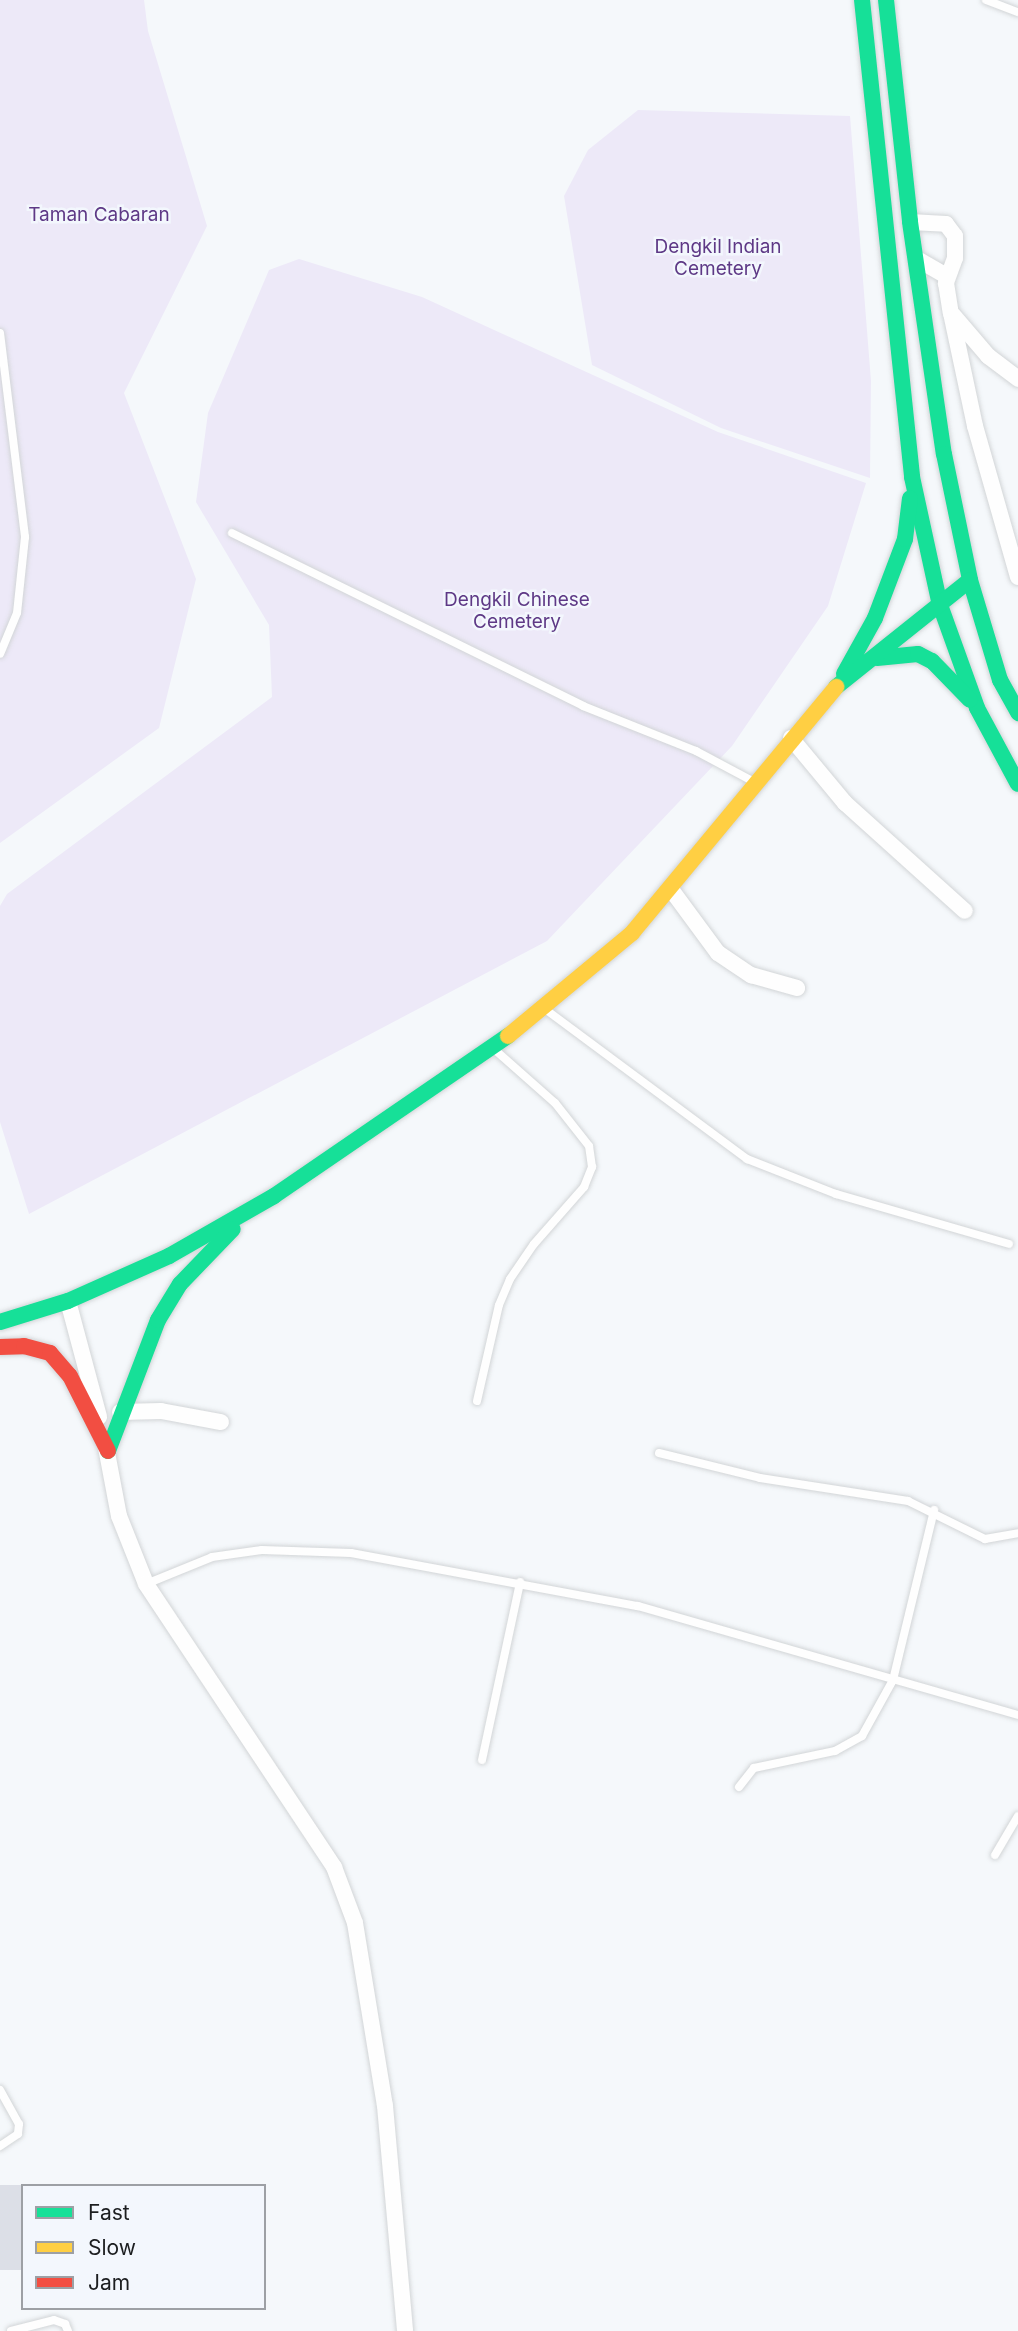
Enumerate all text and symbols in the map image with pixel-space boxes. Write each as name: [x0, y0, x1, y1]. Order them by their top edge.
park label: Taman Cabaran: [28, 204, 170, 226]
park label: Dengkil Indian Cemetery: [654, 236, 782, 280]
park label: Dengkil Chinese Cemetery: [444, 589, 590, 633]
legend: [21, 2184, 266, 2310]
text: Fast: [88, 2200, 130, 2225]
text: Slow: [88, 2235, 136, 2260]
text: Jam: [88, 2270, 130, 2295]

